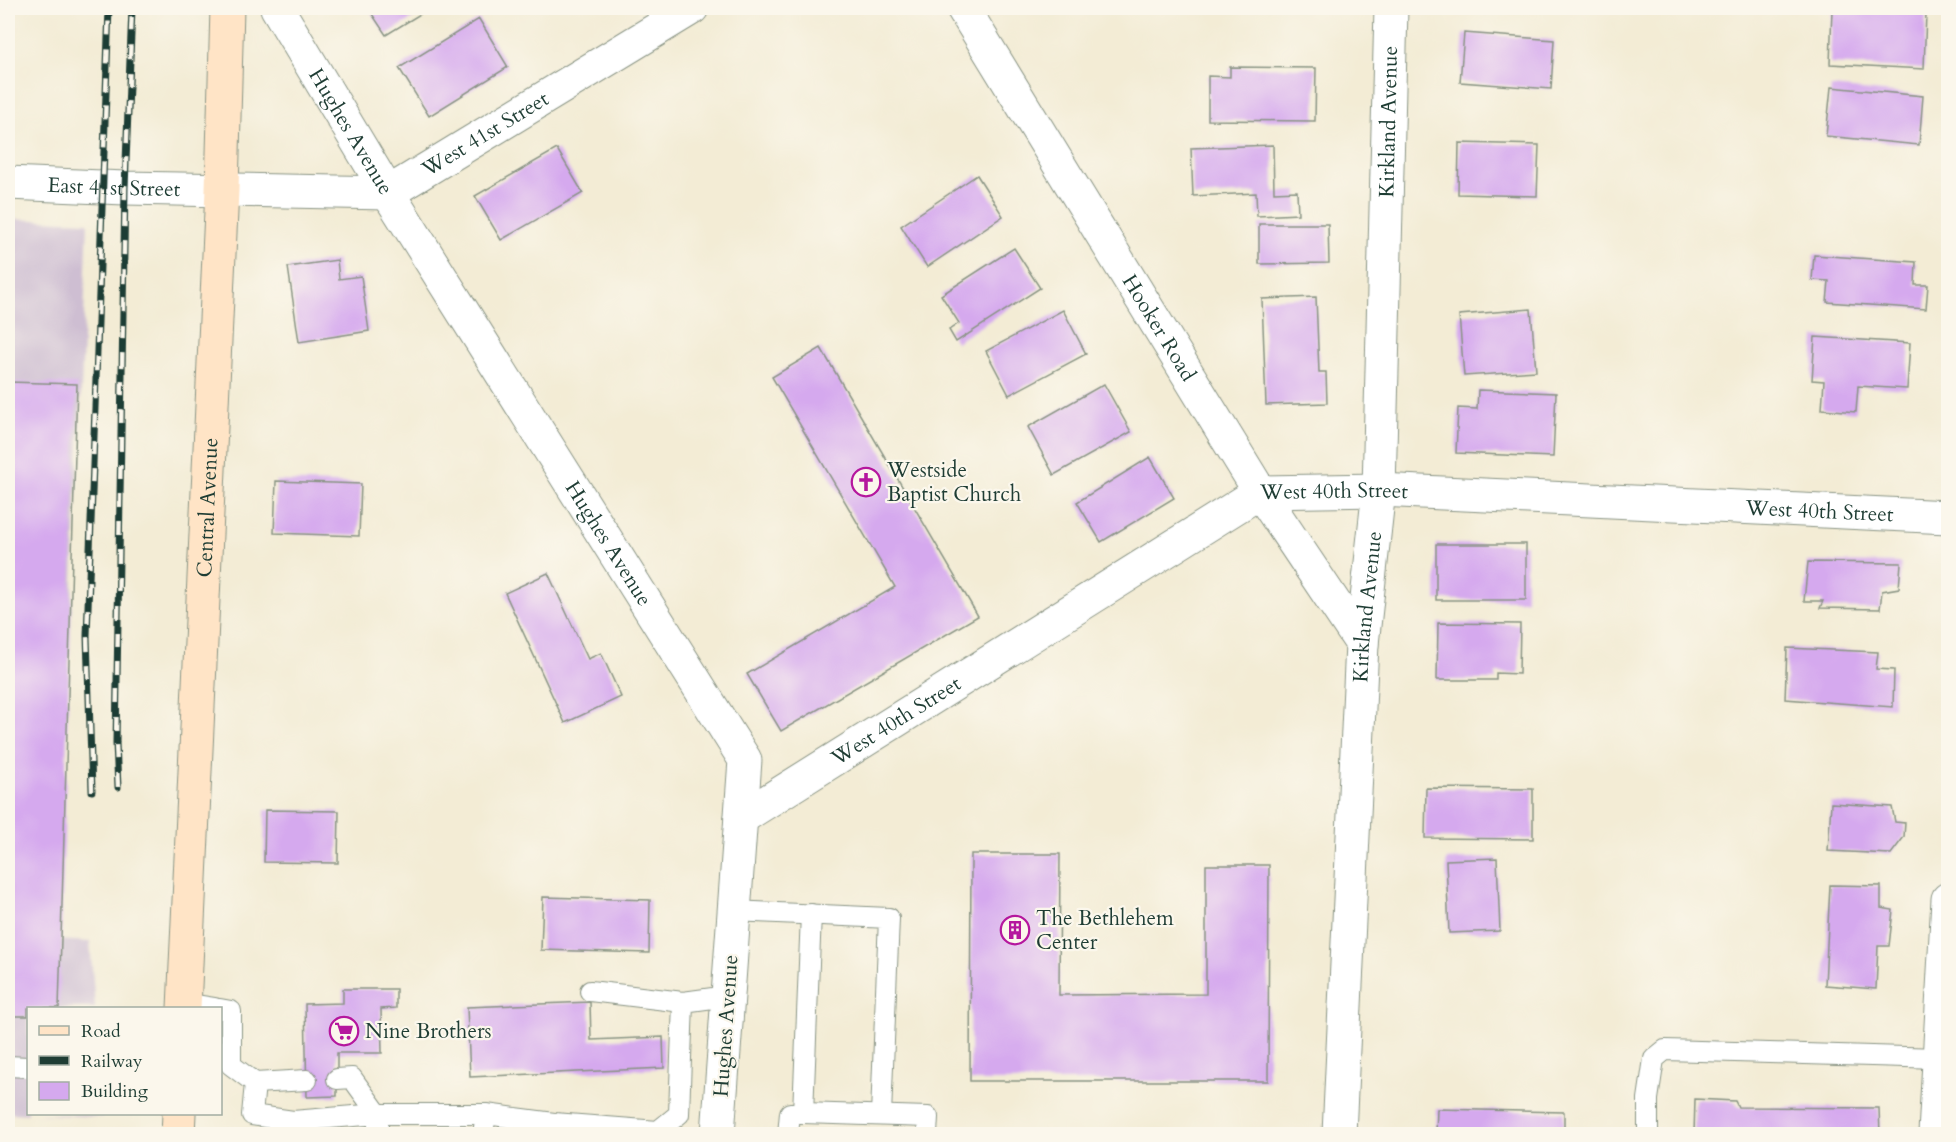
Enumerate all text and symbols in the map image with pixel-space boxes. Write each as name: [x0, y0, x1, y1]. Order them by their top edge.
street label: Kirkland Avenue: [1372, 45, 1405, 198]
street label: Hughes Avenue: [302, 63, 400, 200]
street label: West 41st Street: [416, 84, 554, 184]
street label: East 41st Street: [47, 170, 181, 204]
street label: Hooker Road: [1115, 269, 1203, 387]
street label: Central Avenue: [190, 437, 225, 578]
place label: Westside Baptist Church: [886, 456, 1022, 509]
church icon: Westside Baptist Church: [850, 466, 882, 498]
street label: Hughes Avenue: [558, 475, 659, 612]
street label: West 40th Street: [1259, 475, 1409, 507]
street label: West 40th Street: [1744, 493, 1895, 529]
street label: Kirkland Avenue: [1346, 530, 1389, 683]
street label: West 40th Street: [825, 669, 967, 773]
place label: The Bethlehem Center: [1036, 904, 1174, 957]
building icon: The Bethlehem Center: [999, 914, 1031, 946]
street label: Hughes Avenue: [707, 954, 745, 1098]
legend: [27, 1007, 222, 1115]
supermarket icon: Nine Brothers: [328, 1015, 360, 1047]
place label: Nine Brothers: [365, 1017, 492, 1046]
text: Road: [81, 1019, 121, 1044]
text: Railway: [81, 1049, 143, 1074]
text: Building: [81, 1079, 149, 1104]

